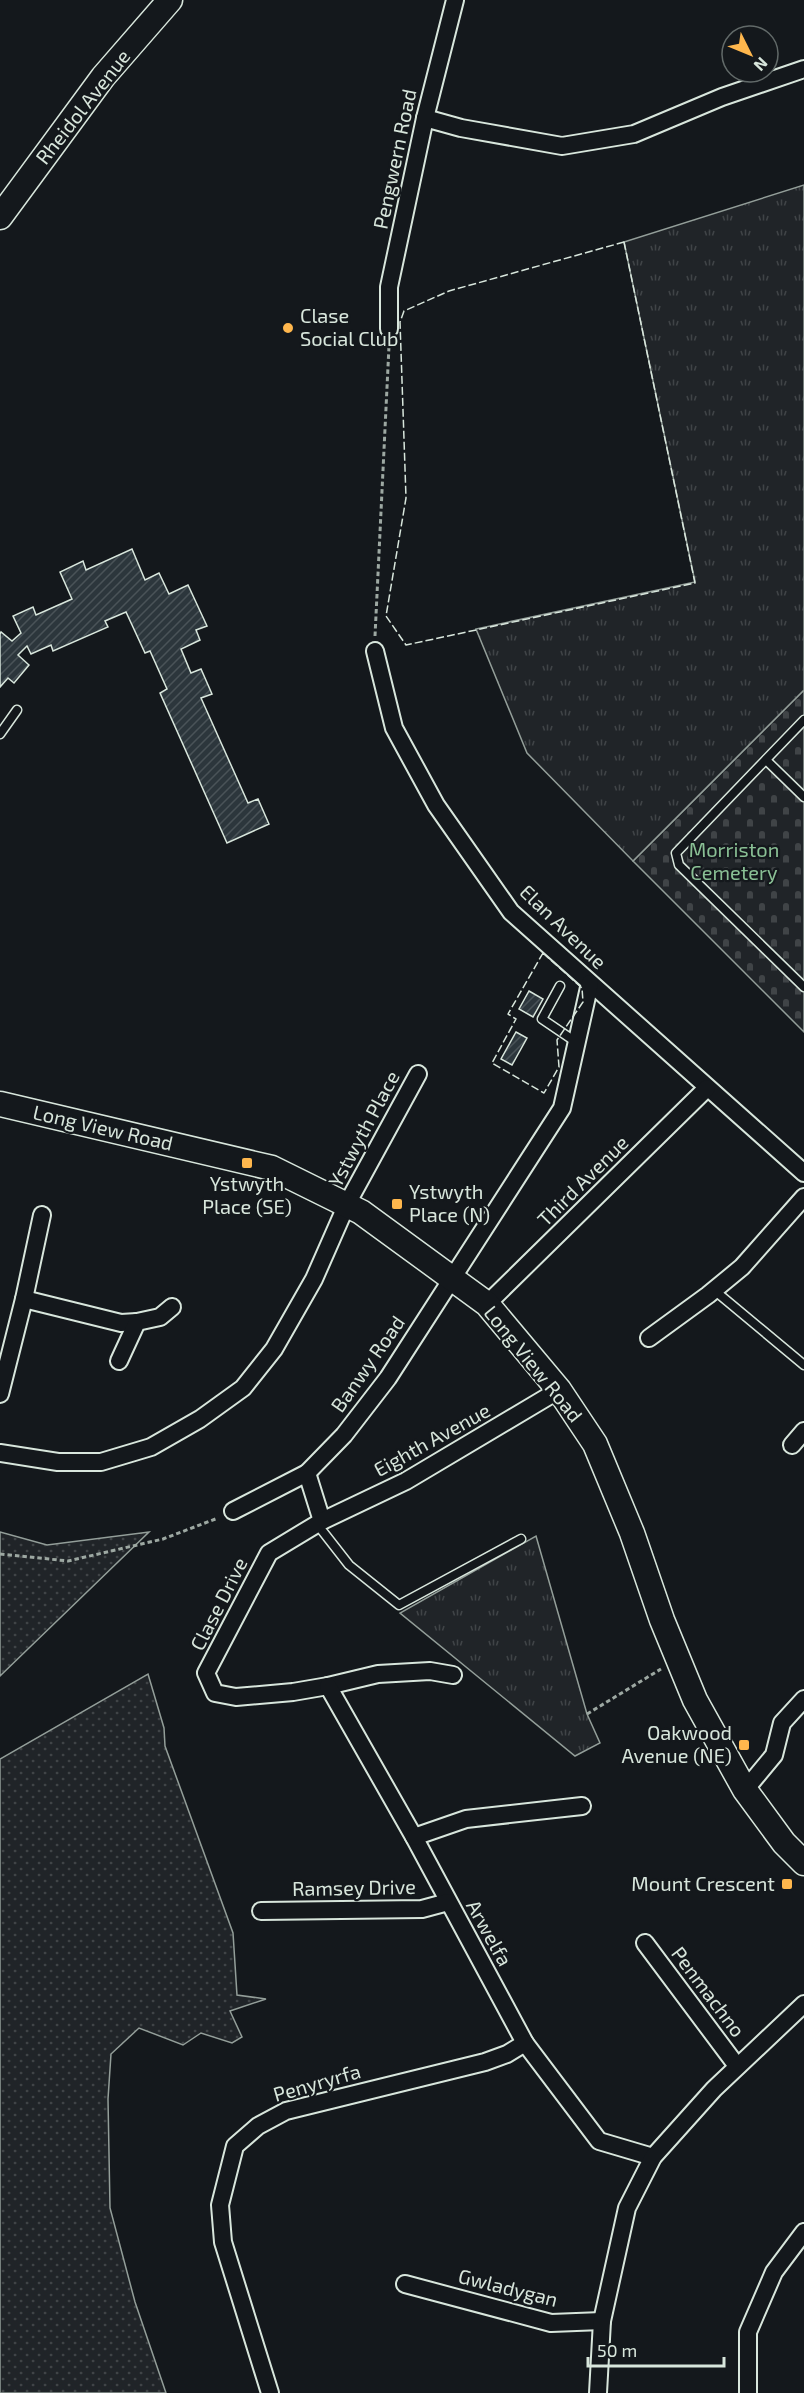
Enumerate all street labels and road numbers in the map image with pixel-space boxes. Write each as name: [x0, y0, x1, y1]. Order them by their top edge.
street label: Rheidol Avenue: [30, 44, 134, 169]
street label: Pengwern Road: [367, 87, 421, 231]
street label: Elan Avenue: [516, 879, 612, 973]
street label: Ystwyth Place: [322, 1066, 404, 1191]
street label: Long View Road: [31, 1099, 176, 1155]
street label: Third Avenue: [532, 1130, 633, 1231]
street label: Long View Road: [480, 1300, 588, 1426]
street label: Banwy Road: [325, 1311, 409, 1416]
street label: Eighth Avenue: [369, 1397, 494, 1481]
street label: Clase Drive: [184, 1553, 252, 1654]
street label: Ramsey Drive: [292, 1874, 416, 1900]
street label: Arwelfa: [462, 1895, 518, 1970]
street label: Penmachno: [667, 1941, 751, 2041]
street label: Penyryrfa: [270, 2058, 363, 2106]
street label: Gwladygan: [456, 2263, 560, 2311]

